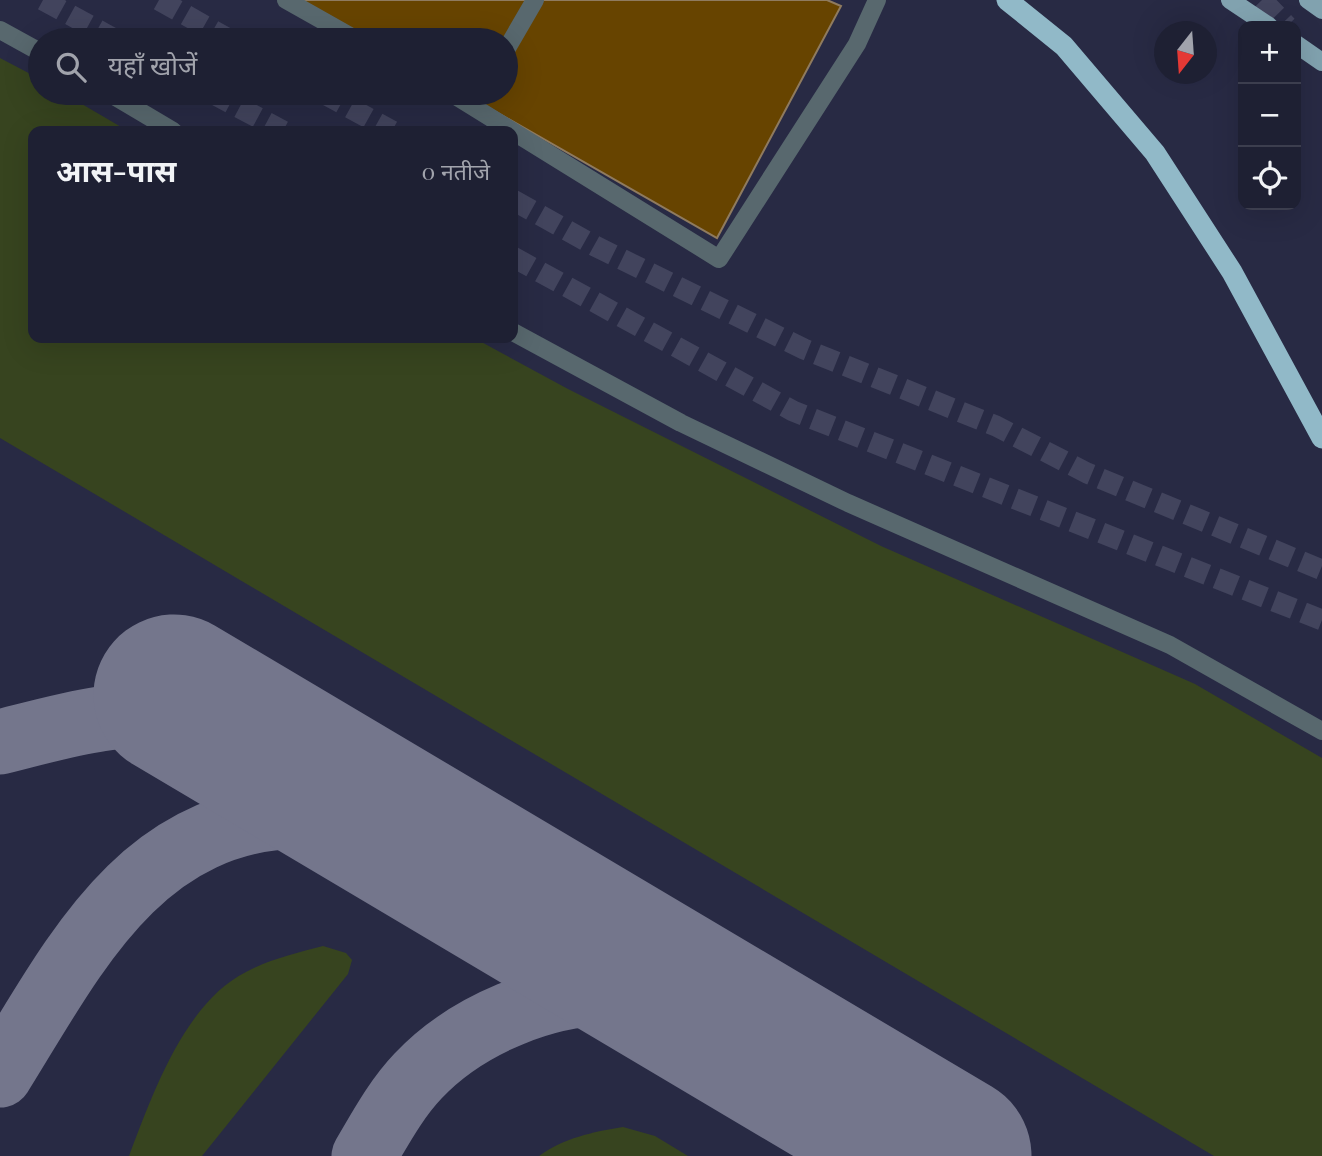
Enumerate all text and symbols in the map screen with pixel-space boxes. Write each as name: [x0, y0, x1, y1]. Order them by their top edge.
north arrow: [1154, 21, 1217, 84]
map controls: [1238, 21, 1301, 210]
button: +: [1238, 21, 1301, 84]
search box: [28, 28, 518, 105]
text: यहाँ खोजें: [108, 47, 197, 82]
icon: search: [52, 48, 90, 86]
button: −: [1238, 84, 1301, 147]
button: locate: [1238, 147, 1301, 210]
text: आस-पास: [56, 150, 176, 190]
text: 0 नतीजे: [422, 155, 490, 186]

